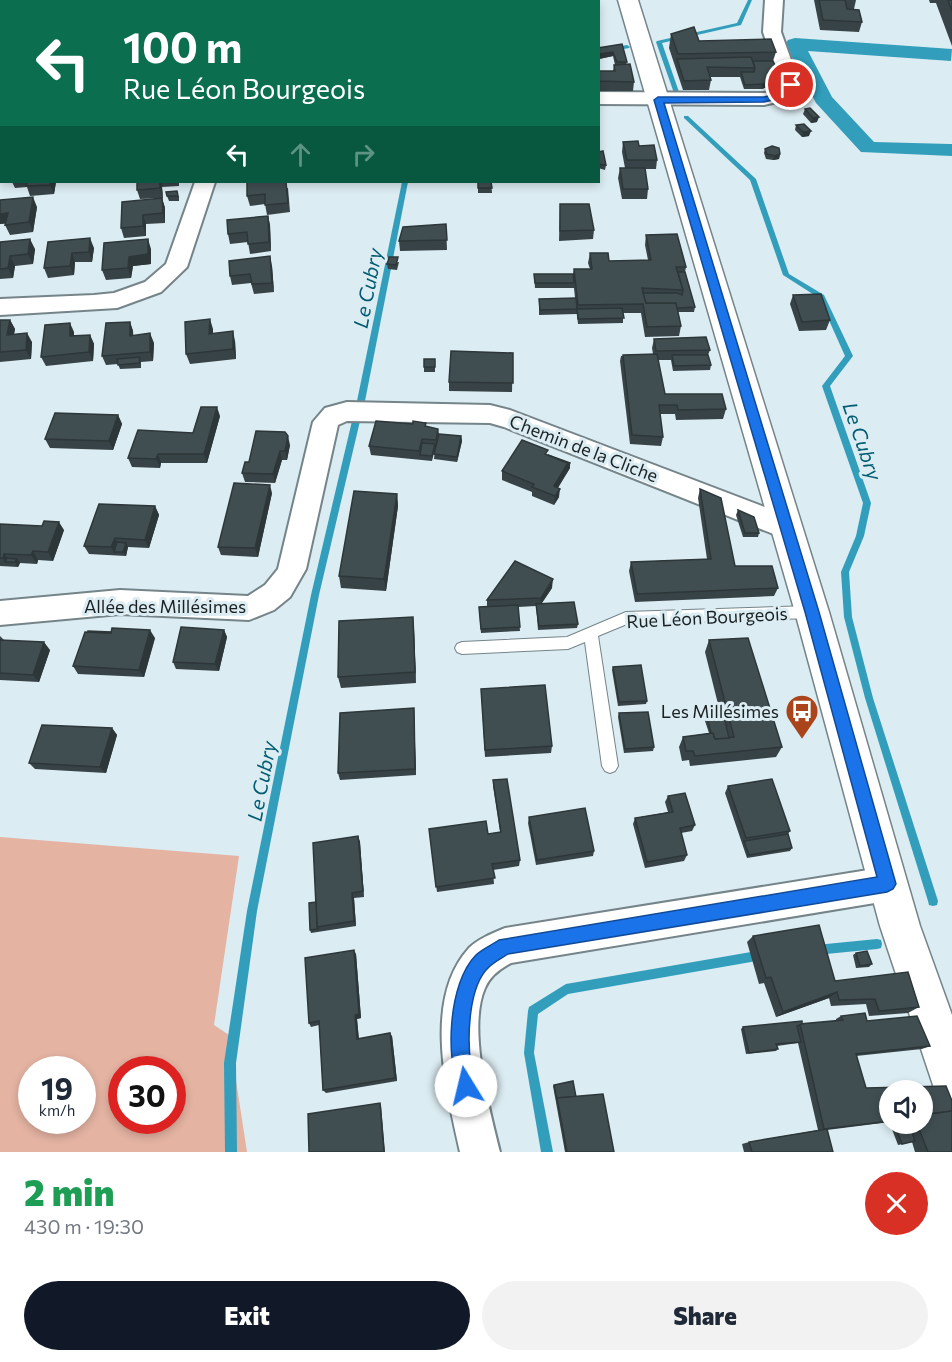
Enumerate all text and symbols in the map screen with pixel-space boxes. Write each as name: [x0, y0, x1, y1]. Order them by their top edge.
text: 100 m: [123, 20, 243, 72]
icon: left: [24, 24, 102, 102]
pin: [765, 59, 816, 110]
icon: arrive: [774, 68, 807, 101]
text: Rue Léon Bourgeois: [123, 72, 365, 105]
icon: left: [221, 138, 254, 171]
icon: ahead: [284, 138, 317, 171]
icon: right: [347, 138, 380, 171]
water label: Le Cubry: [348, 245, 387, 330]
water label: Le Cubry: [838, 399, 888, 484]
street label: Chemin de la Cliche: [507, 410, 661, 486]
street label: Allée des Millésimes: [84, 595, 246, 617]
street label: Rue Léon Bourgeois: [626, 602, 788, 632]
bus stop icon: Les Millésimes: [784, 693, 820, 740]
place label: Les Millésimes: [661, 700, 779, 722]
water label: Le Cubry: [242, 738, 281, 823]
position arrow: [434, 1054, 498, 1118]
speed limit sign: 30: [108, 1056, 186, 1134]
text: 19: [41, 1069, 73, 1106]
map controls: [879, 1080, 933, 1134]
button: sound: [879, 1080, 933, 1134]
text: km/h: [39, 1101, 75, 1119]
text: 2 min: [24, 1169, 114, 1213]
button: close: [865, 1172, 928, 1235]
text: 430 m · 19:30: [24, 1214, 144, 1238]
button: Exit: [24, 1281, 470, 1350]
button: Share: [482, 1281, 928, 1350]

